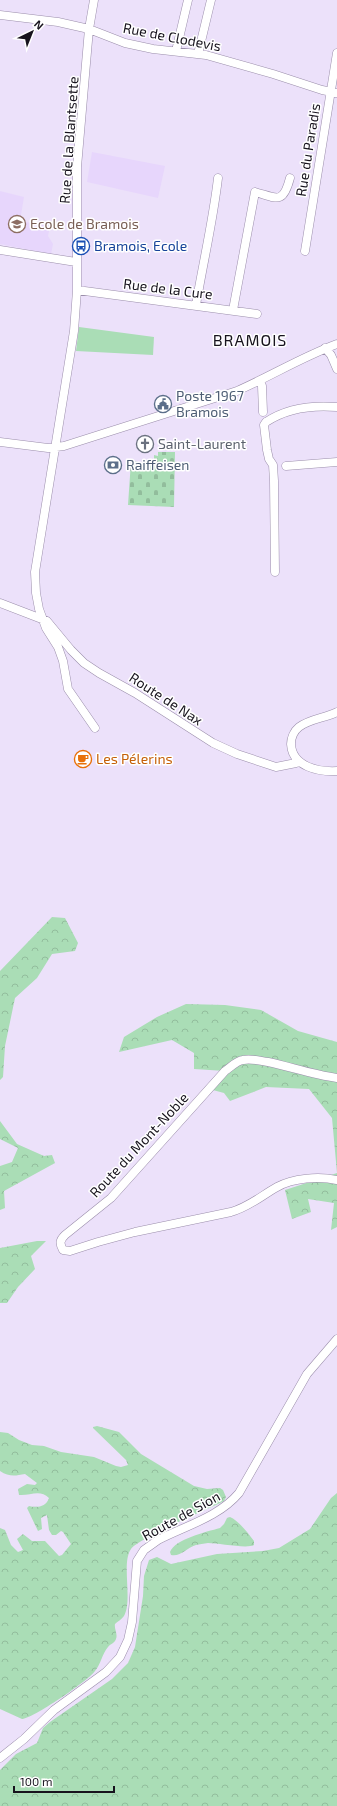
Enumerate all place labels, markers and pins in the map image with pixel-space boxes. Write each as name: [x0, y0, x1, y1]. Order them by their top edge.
school or university icon: Ecole de Bramois: [7, 214, 27, 234]
place label: Ecole de Bramois: [30, 215, 139, 232]
bus stop icon: Bramois, Ecole: [71, 236, 91, 256]
place label: Bramois, Ecole: [94, 237, 187, 254]
place label: Poste 1967 Bramois: [176, 387, 244, 420]
public building icon: Poste 1967 Bramois: [153, 394, 173, 414]
church icon: Saint-Laurent: [135, 434, 155, 454]
place label: Saint-Laurent: [158, 435, 246, 452]
bank icon: Raiffeisen: [103, 455, 123, 475]
place label: Raiffeisen: [126, 456, 189, 473]
cafe icon: Les Pélerins: [73, 749, 93, 769]
place label: Les Pélerins: [96, 750, 173, 767]

